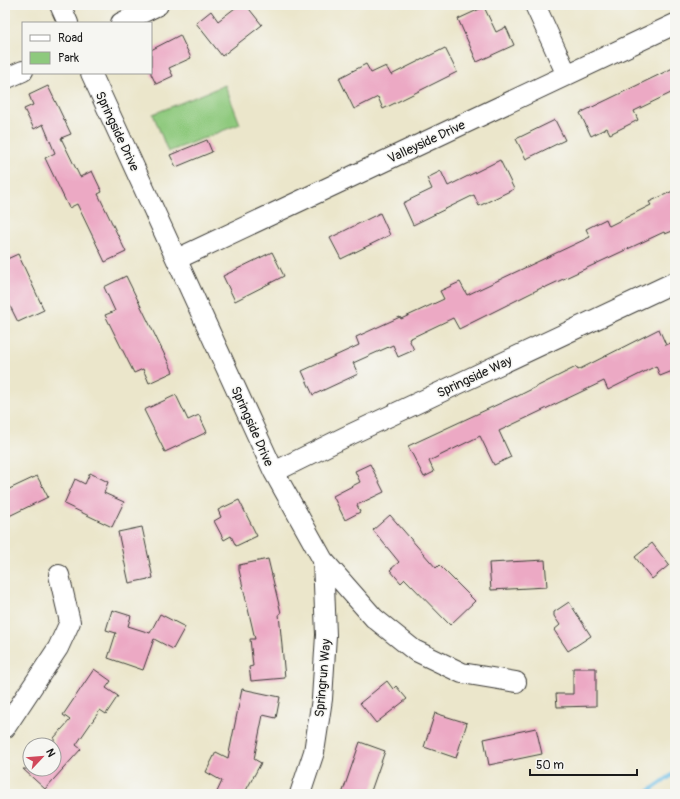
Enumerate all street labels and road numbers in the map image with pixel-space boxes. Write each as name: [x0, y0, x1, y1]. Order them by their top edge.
street label: Springside Drive: [92, 89, 143, 174]
street label: Valleyside Drive: [385, 117, 468, 167]
street label: Springside Way: [434, 352, 515, 401]
street label: Springside Drive: [227, 384, 277, 469]
street label: Springrun Way: [312, 638, 334, 718]

